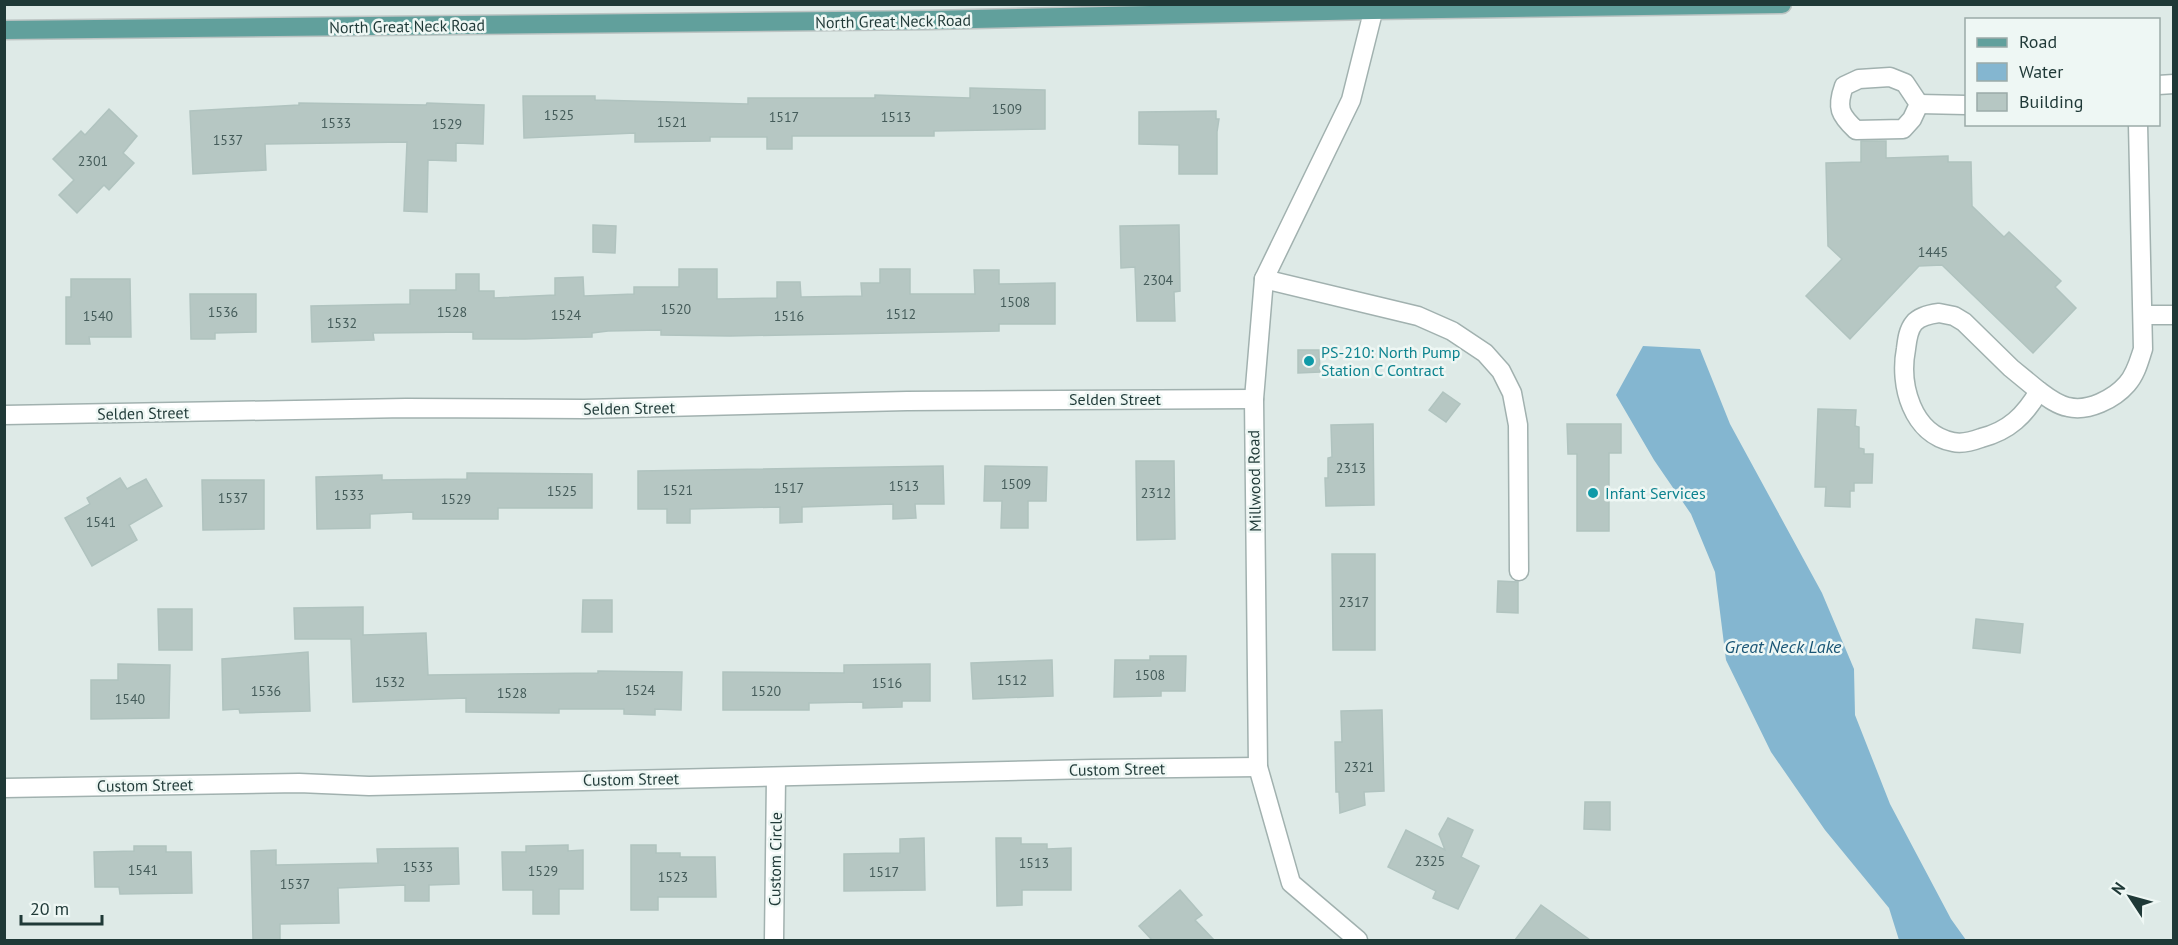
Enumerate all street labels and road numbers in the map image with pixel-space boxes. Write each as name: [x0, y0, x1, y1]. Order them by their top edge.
street label: North Great Neck Road: [815, 10, 971, 32]
street label: North Great Neck Road: [329, 15, 485, 37]
street label: Selden Street: [1069, 389, 1162, 409]
street label: Selden Street: [583, 397, 676, 419]
street label: Selden Street: [97, 402, 190, 424]
street label: Millwood Road: [1243, 430, 1265, 532]
street label: Custom Street: [1069, 758, 1166, 780]
street label: Custom Street: [583, 768, 680, 790]
street label: Custom Street: [97, 774, 194, 796]
street label: Custom Circle: [764, 812, 786, 906]

